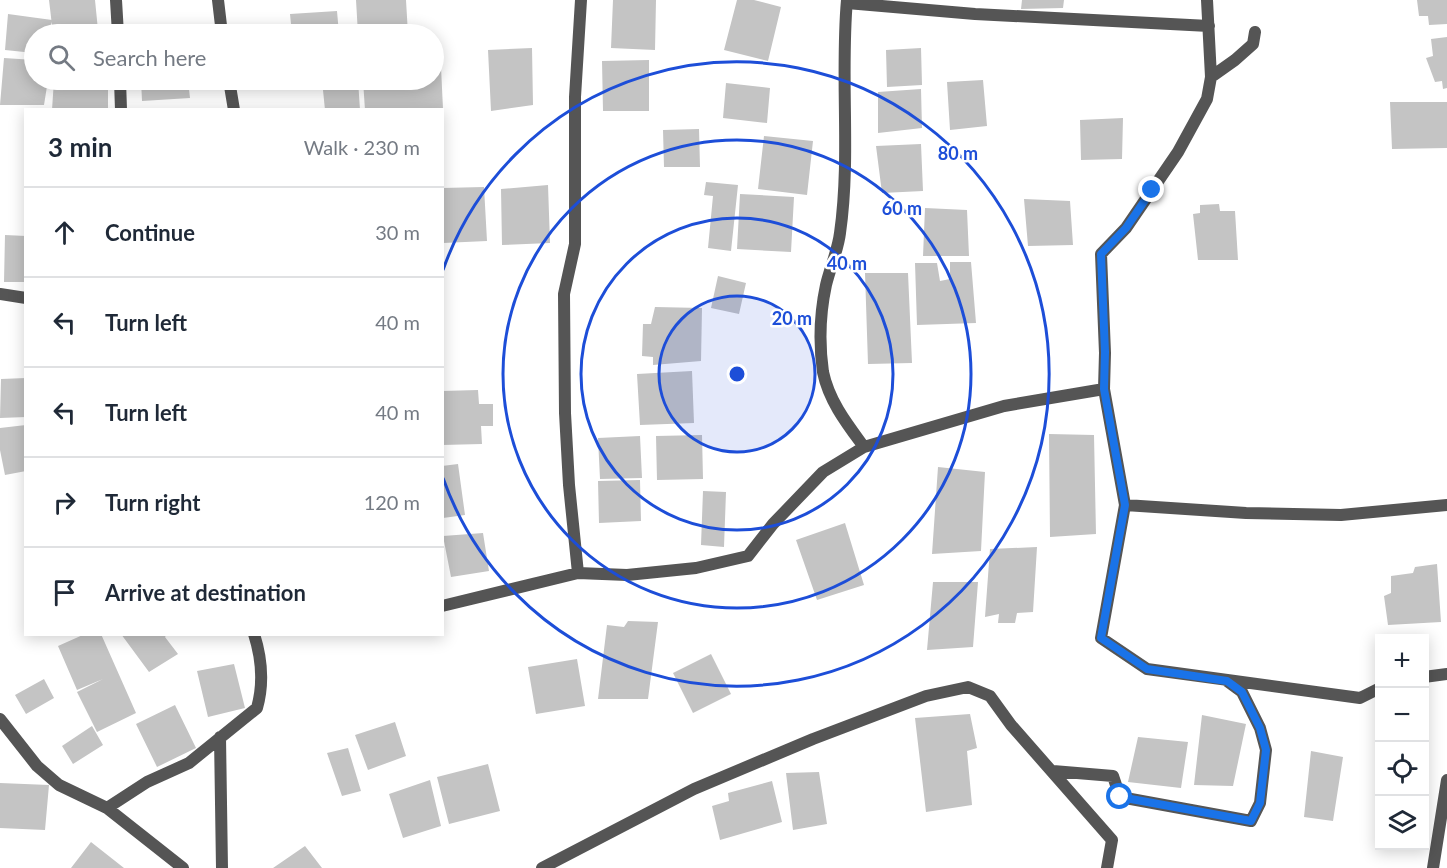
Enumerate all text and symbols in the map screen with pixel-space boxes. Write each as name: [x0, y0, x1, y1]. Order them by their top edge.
search box: [24, 24, 444, 90]
icon: search: [45, 41, 78, 74]
text: Search here: [93, 44, 206, 71]
text: 3 min: [48, 131, 112, 163]
text: Walk · 230 m: [304, 135, 420, 159]
text: 80 m: [938, 142, 978, 164]
route end: [1138, 176, 1164, 202]
text: 60 m: [882, 197, 922, 219]
icon: ahead: [48, 216, 81, 249]
text: Continue: [105, 219, 195, 246]
text: 30 m: [375, 220, 420, 244]
text: 40 m: [827, 252, 867, 274]
icon: left: [48, 306, 81, 339]
text: 20 m: [772, 307, 812, 329]
text: Turn left: [105, 309, 187, 336]
text: 40 m: [375, 310, 420, 334]
centre of rings: [727, 364, 747, 384]
icon: left: [48, 396, 81, 429]
text: Turn left: [105, 399, 187, 426]
text: 40 m: [375, 400, 420, 424]
icon: right: [48, 486, 81, 519]
text: Turn right: [105, 489, 200, 516]
text: 120 m: [364, 490, 420, 514]
icon: arrive: [48, 576, 81, 609]
text: Arrive at destination: [105, 579, 306, 606]
map controls: [1375, 634, 1429, 850]
button: +: [1375, 634, 1429, 688]
button: −: [1375, 688, 1429, 742]
button: locate: [1375, 742, 1429, 796]
route start: [1106, 783, 1132, 809]
button: layers: [1375, 796, 1429, 850]

